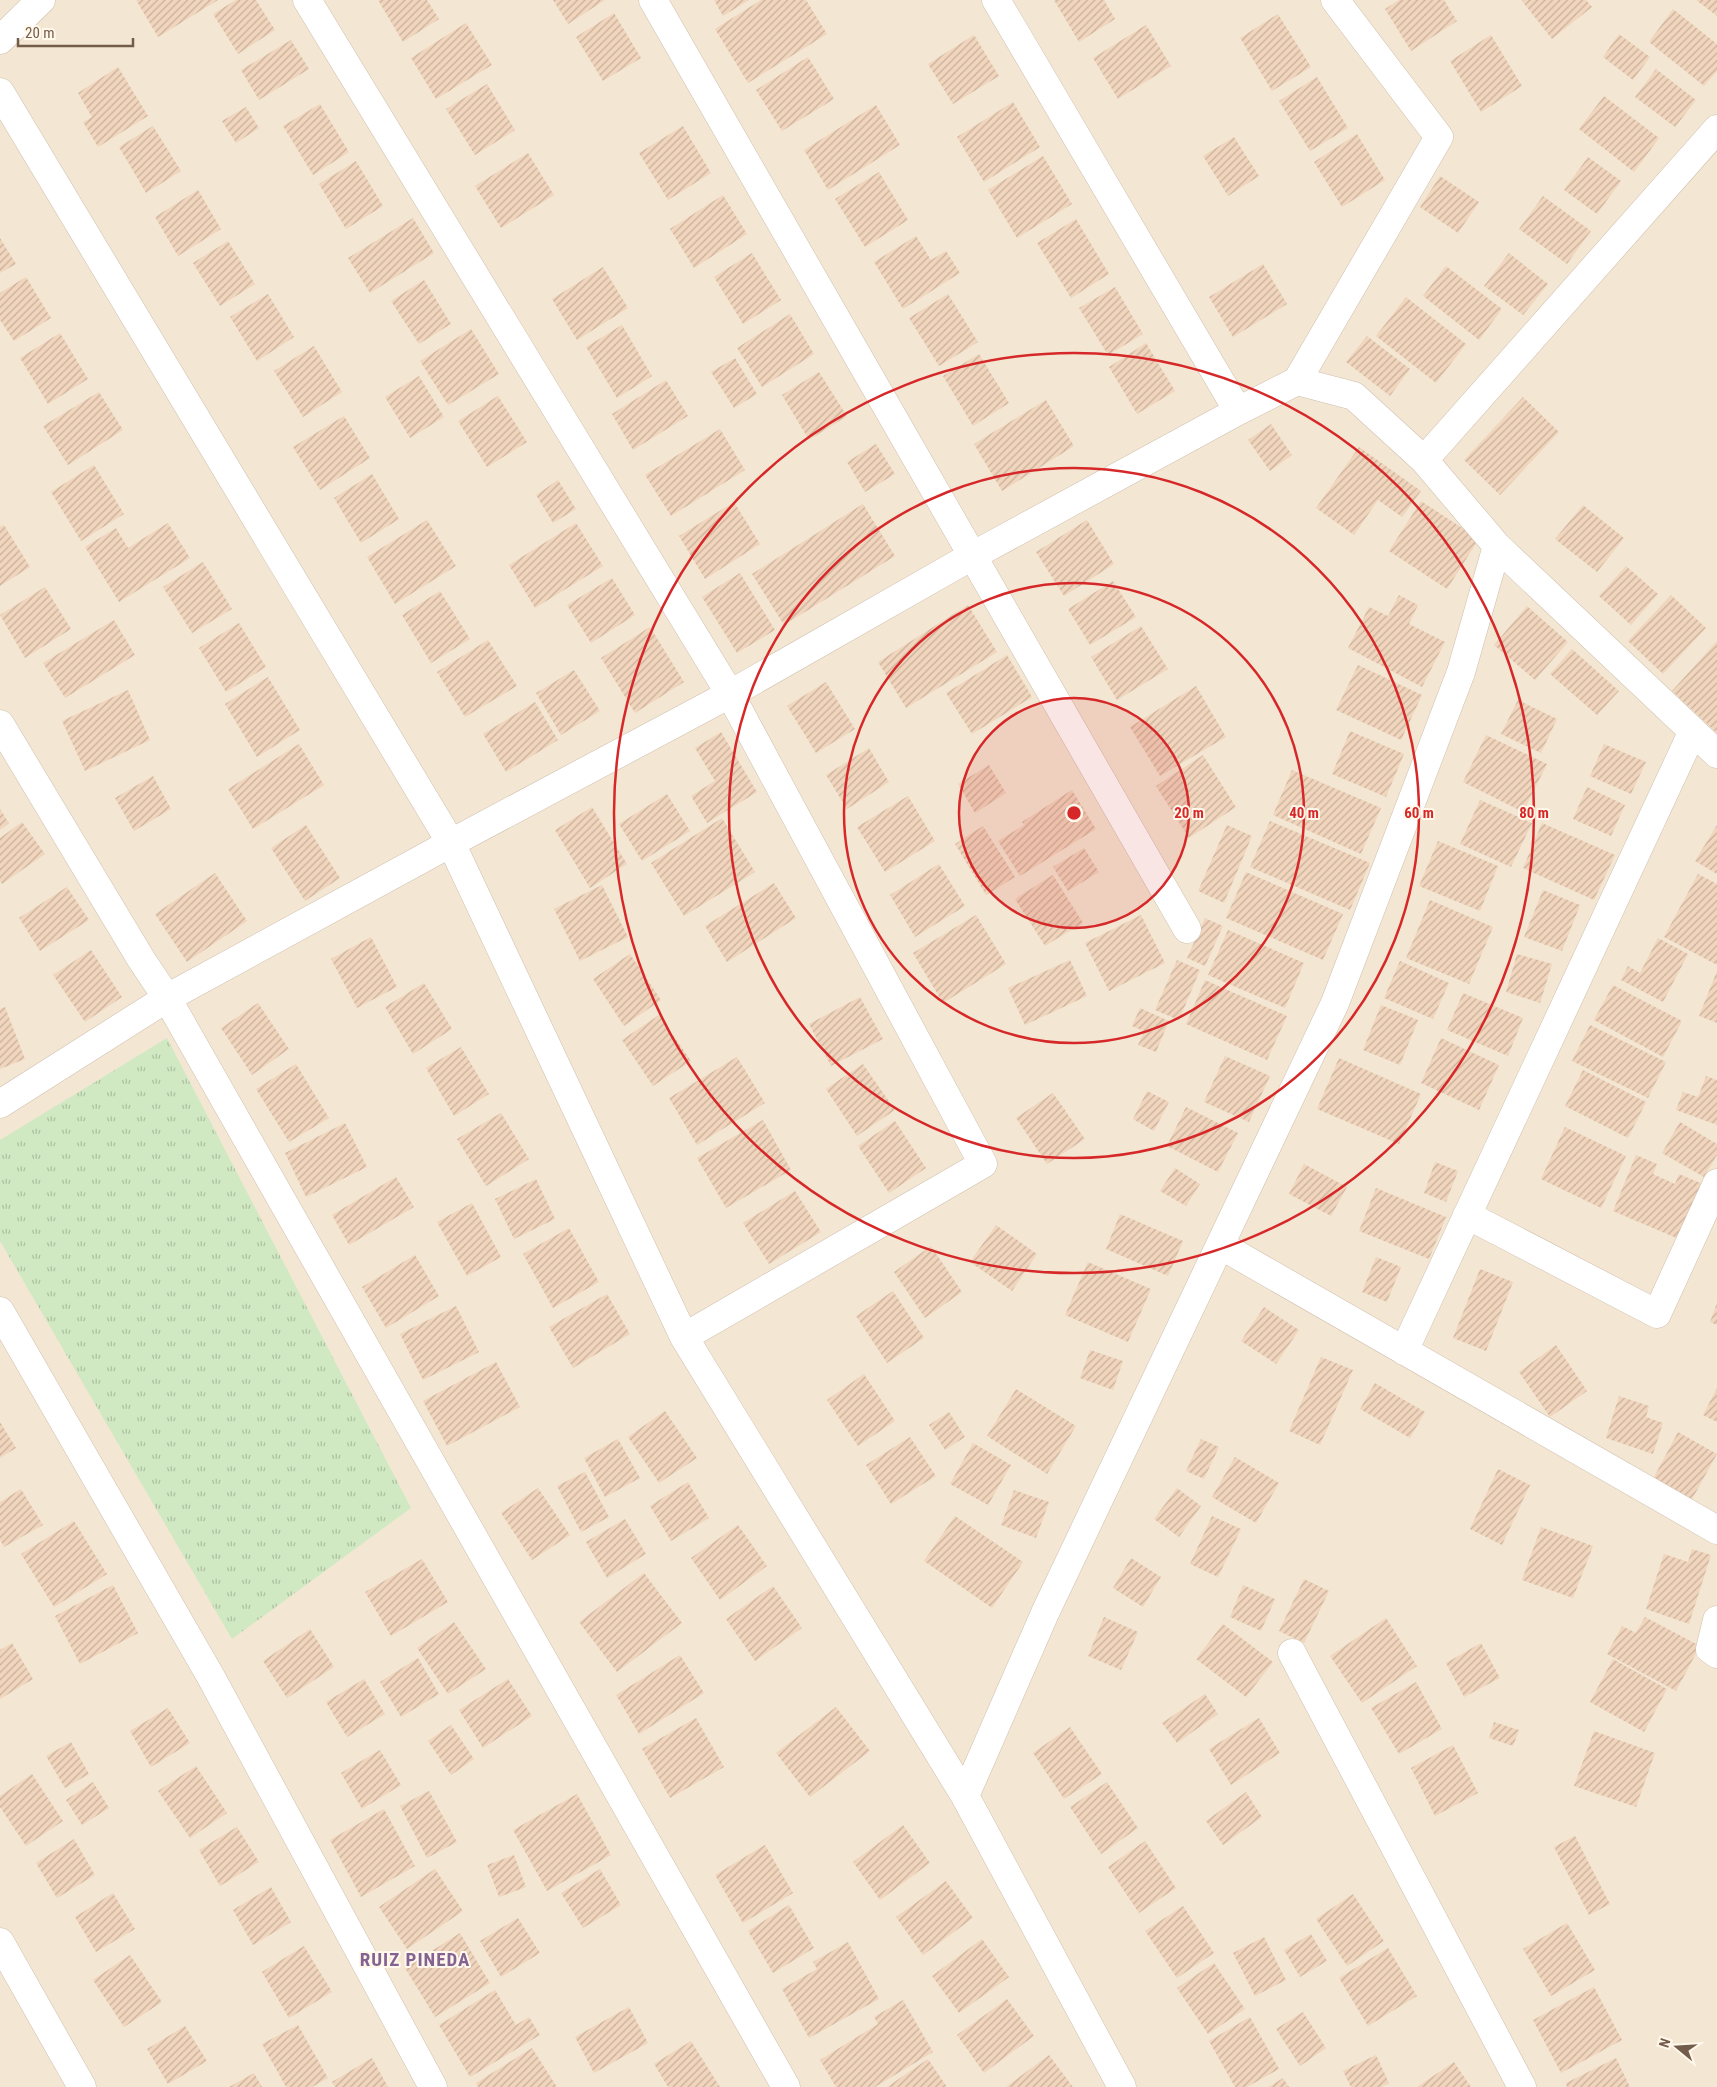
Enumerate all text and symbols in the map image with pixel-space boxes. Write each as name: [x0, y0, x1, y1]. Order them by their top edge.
scale bar: [18, 15, 132, 47]
text: 20 m: [25, 24, 55, 42]
centre of rings: [1065, 804, 1083, 822]
text: 20 m: [1174, 804, 1204, 822]
text: 40 m: [1289, 804, 1319, 822]
text: 60 m: [1404, 804, 1434, 822]
text: 80 m: [1519, 804, 1549, 822]
district label: RUIZ PINEDA: [360, 1948, 470, 1971]
north arrow: [1652, 2022, 1702, 2072]
text: N: [1656, 2036, 1674, 2050]

